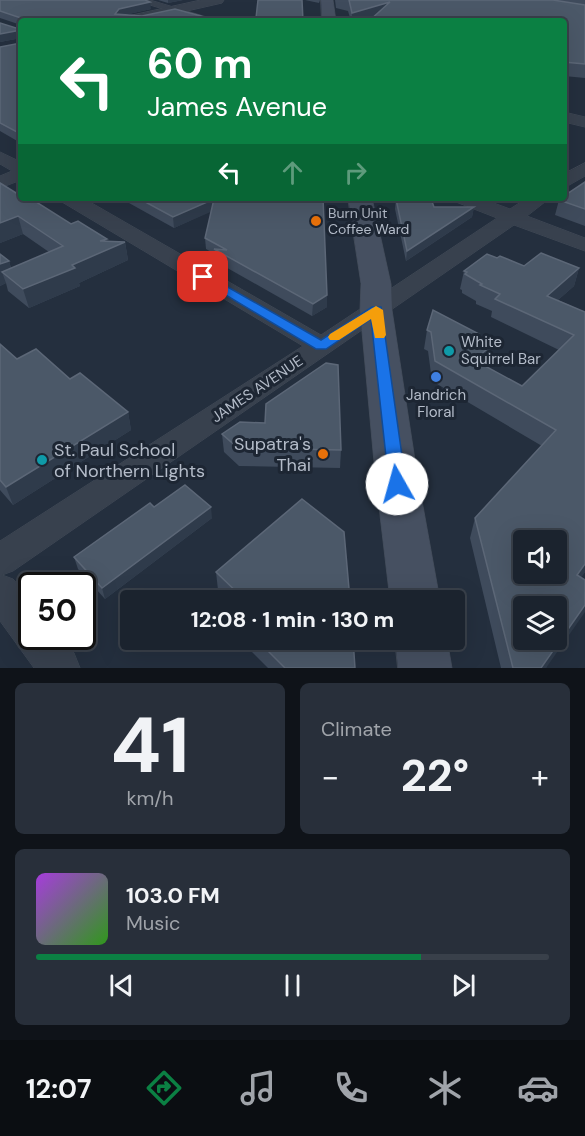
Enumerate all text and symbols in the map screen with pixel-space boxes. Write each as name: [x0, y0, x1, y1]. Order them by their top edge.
text: 60 m: [147, 36, 253, 91]
icon: left: [48, 42, 126, 120]
text: James Avenue: [147, 89, 327, 124]
icon: left: [213, 156, 246, 189]
icon: ahead: [276, 156, 309, 189]
icon: right: [339, 156, 372, 189]
place label: Burn Unit Coffee Ward: [328, 204, 409, 238]
marker: Burn Unit Coffee Ward: [309, 214, 323, 228]
pin: [177, 251, 228, 302]
icon: arrive: [186, 260, 219, 293]
place label: White Squirrel Bar: [461, 332, 541, 369]
marker: White Squirrel Bar: [442, 344, 456, 358]
street label: JAMES AVENUE: [207, 351, 307, 427]
marker: Jandrich Floral: [429, 370, 443, 384]
place label: Jandrich Floral: [406, 385, 466, 422]
place label: Supatra's Thai: [234, 432, 311, 477]
place label: St. Paul School of Northern Lights: [54, 438, 205, 483]
marker: Supatra's Thai: [316, 447, 330, 461]
position arrow: [365, 452, 429, 516]
marker: St. Paul School of Northern Lights: [35, 453, 49, 467]
map controls: [513, 530, 567, 650]
button: sound: [513, 530, 567, 584]
speed limit sign: 50: [18, 572, 96, 650]
button: layers: [513, 596, 567, 650]
text: 12:08 · 1 min · 130 m: [191, 605, 394, 634]
text: 41: [110, 695, 190, 796]
text: Climate: [321, 716, 392, 742]
text: 22°: [401, 746, 469, 805]
text: −: [321, 755, 339, 798]
text: +: [531, 755, 549, 798]
text: km/h: [126, 785, 174, 811]
text: 103.0 FM: [126, 881, 220, 910]
text: Music: [126, 910, 181, 936]
icon: previous: [105, 969, 138, 1002]
icon: pause: [276, 969, 309, 1002]
icon: next: [447, 969, 480, 1002]
icon: directions: [143, 1067, 185, 1109]
icon: music: [237, 1067, 279, 1109]
icon: phone: [330, 1067, 372, 1109]
icon: climate: [424, 1067, 466, 1109]
icon: car: [517, 1067, 559, 1109]
text: 12:07: [26, 1071, 91, 1106]

